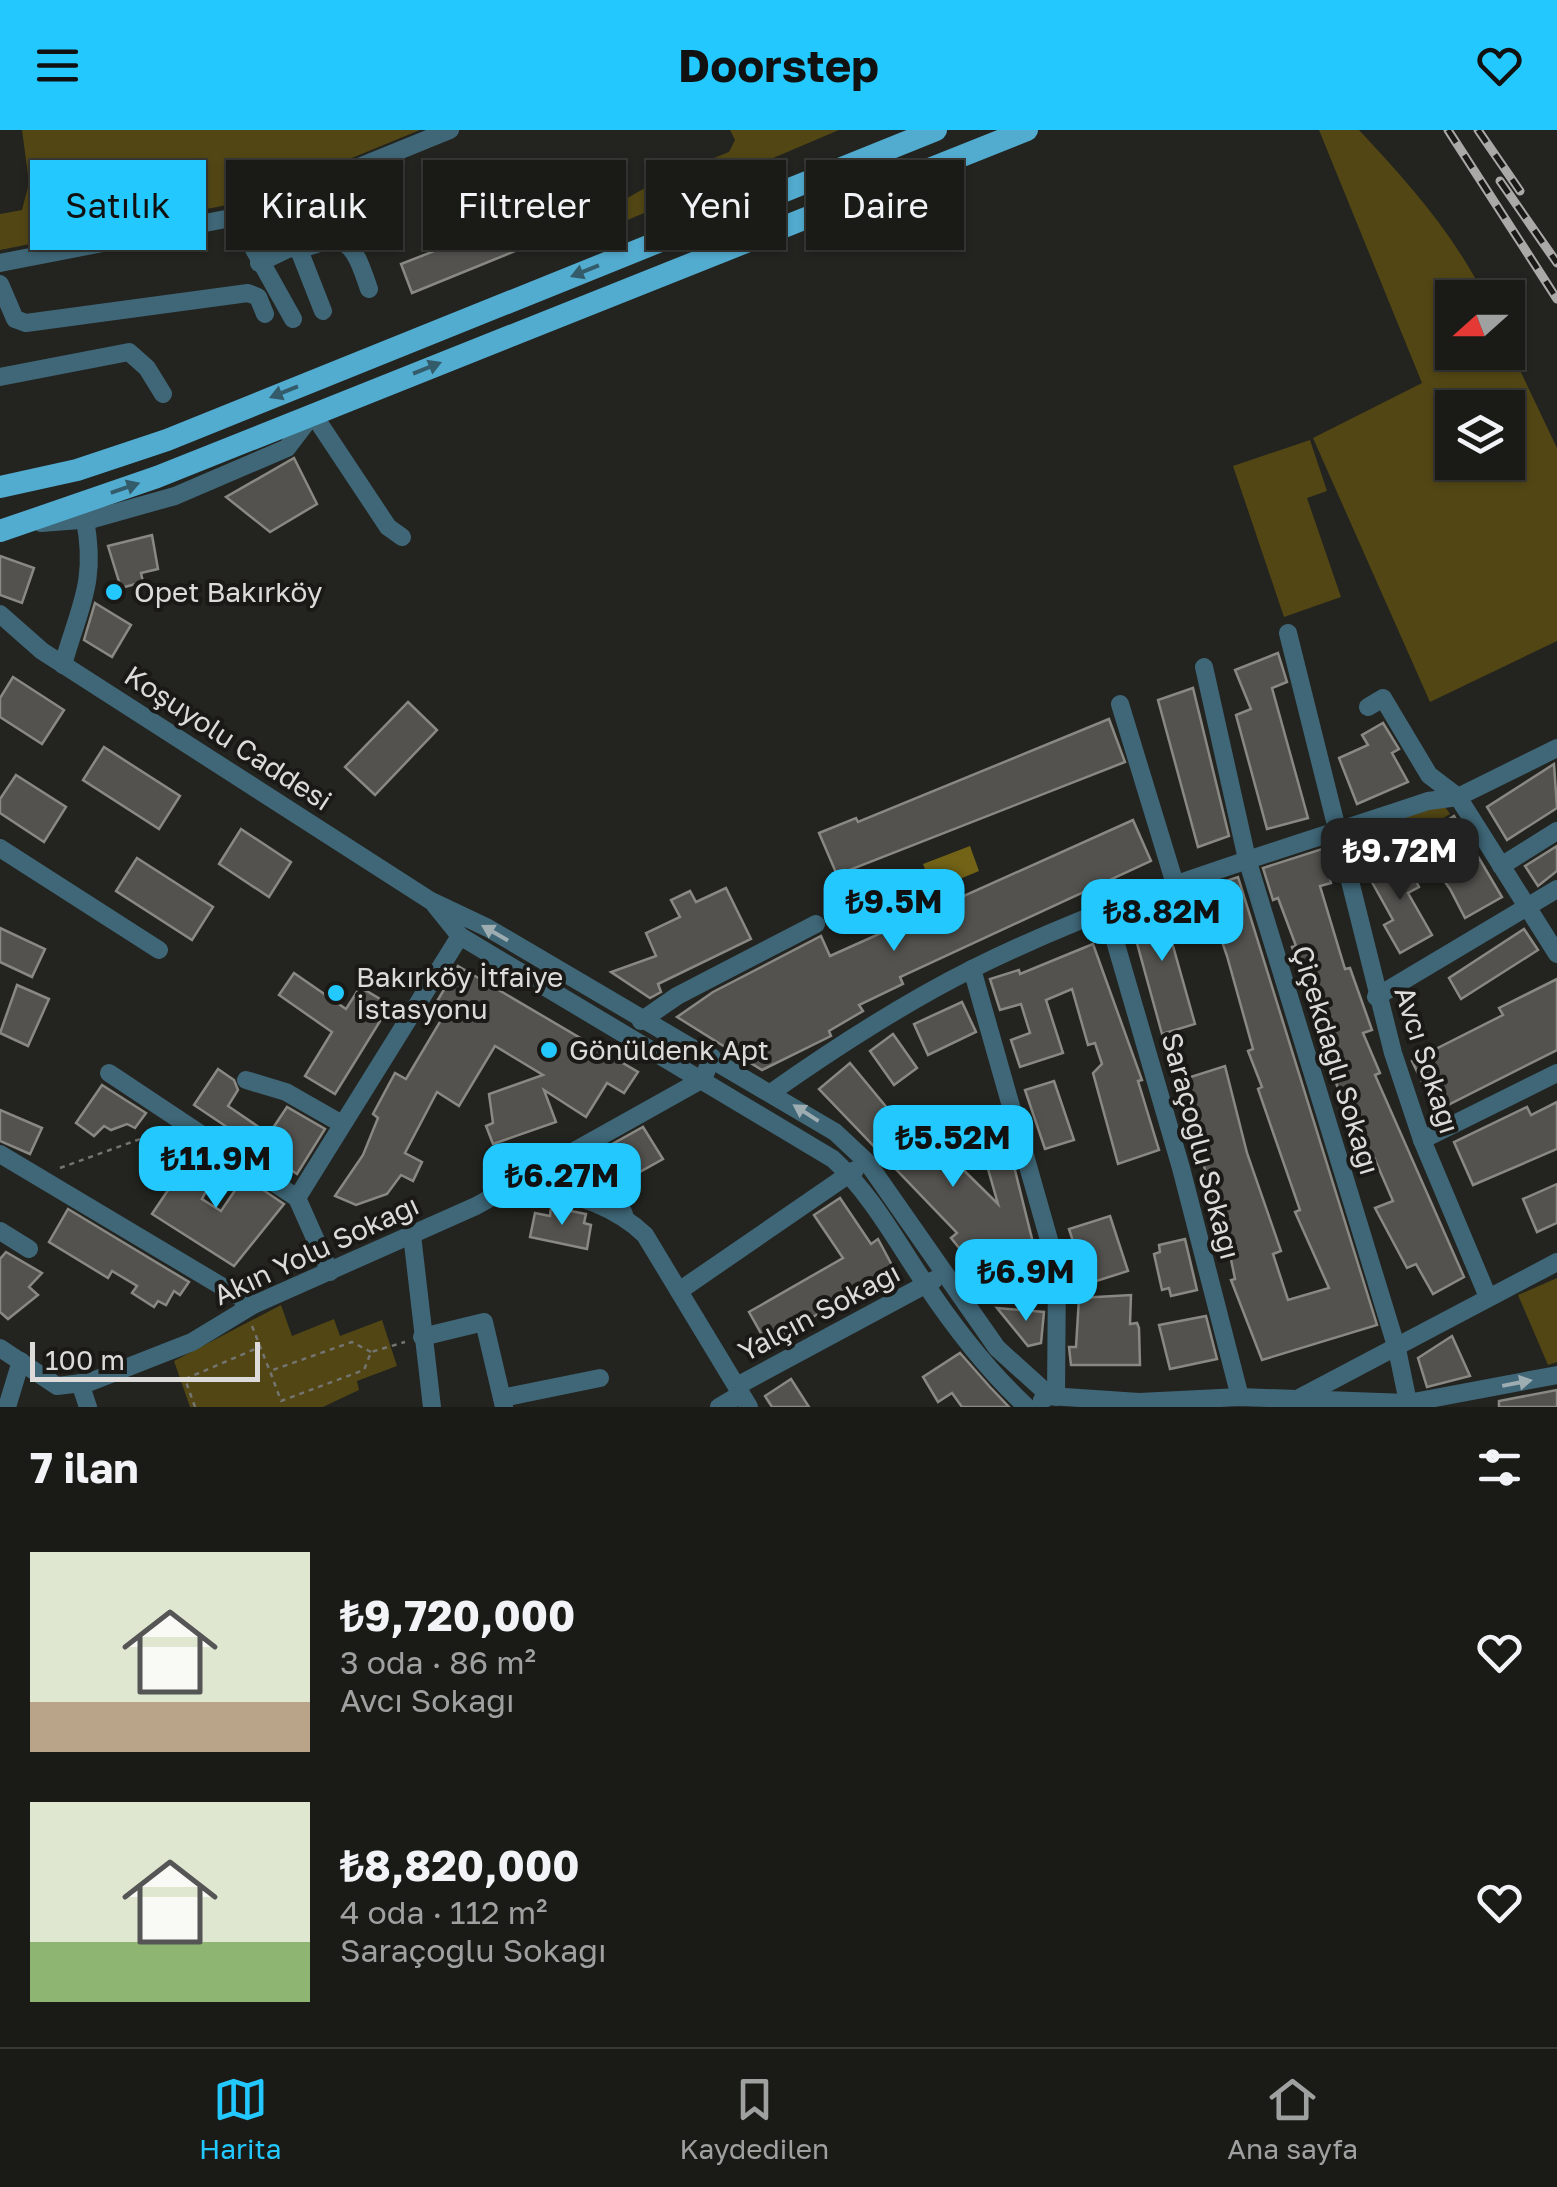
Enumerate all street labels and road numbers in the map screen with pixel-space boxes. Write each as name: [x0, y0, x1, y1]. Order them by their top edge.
street label: Koşuyolu Caddesi: [119, 658, 338, 817]
street label: Çiçekdağlı Sokağı: [1286, 941, 1387, 1178]
street label: Avcı Sokağı: [1388, 982, 1467, 1138]
street label: Saraçoğlu Sokağı: [1155, 1029, 1248, 1263]
street label: Akın Yolu Sokağı: [208, 1188, 424, 1312]
street label: Yalçın Sokağı: [732, 1255, 905, 1368]

